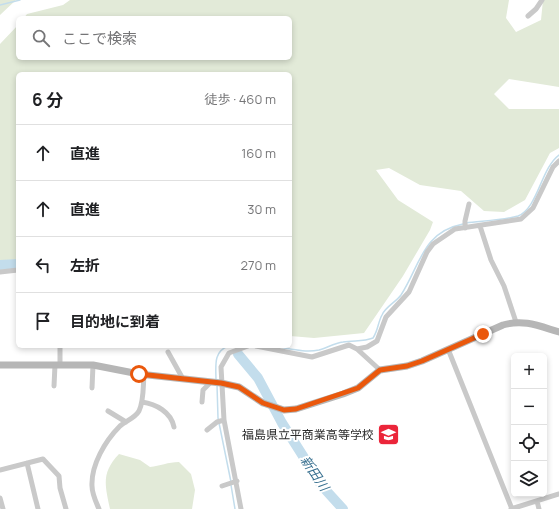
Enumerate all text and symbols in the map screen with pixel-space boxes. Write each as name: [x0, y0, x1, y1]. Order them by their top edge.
search box: [16, 16, 292, 60]
icon: search: [30, 27, 52, 49]
text: ここで検索: [62, 28, 137, 49]
text: 6 分: [32, 88, 63, 111]
text: 徒歩 · 460 m: [205, 90, 276, 108]
icon: ahead: [32, 142, 54, 164]
text: 直進: [70, 143, 100, 164]
text: 160 m: [241, 144, 276, 162]
icon: ahead: [32, 198, 54, 220]
text: 直進: [70, 199, 100, 220]
text: 30 m: [247, 200, 276, 218]
icon: left: [32, 254, 54, 276]
text: 左折: [70, 255, 100, 276]
text: 270 m: [241, 256, 276, 274]
icon: arrive: [32, 310, 54, 332]
text: 目的地に到着: [70, 311, 160, 332]
route end: [474, 325, 492, 343]
map controls: [511, 353, 547, 497]
button: +: [511, 353, 547, 389]
route start: [130, 365, 148, 383]
button: −: [511, 389, 547, 425]
school or university icon: 福島県立平商業高等学校: [376, 422, 402, 448]
button: locate: [511, 425, 547, 461]
place label: 福島県立平商業高等学校: [242, 426, 374, 443]
water label: 新田川: [297, 452, 334, 496]
button: layers: [511, 461, 547, 497]

